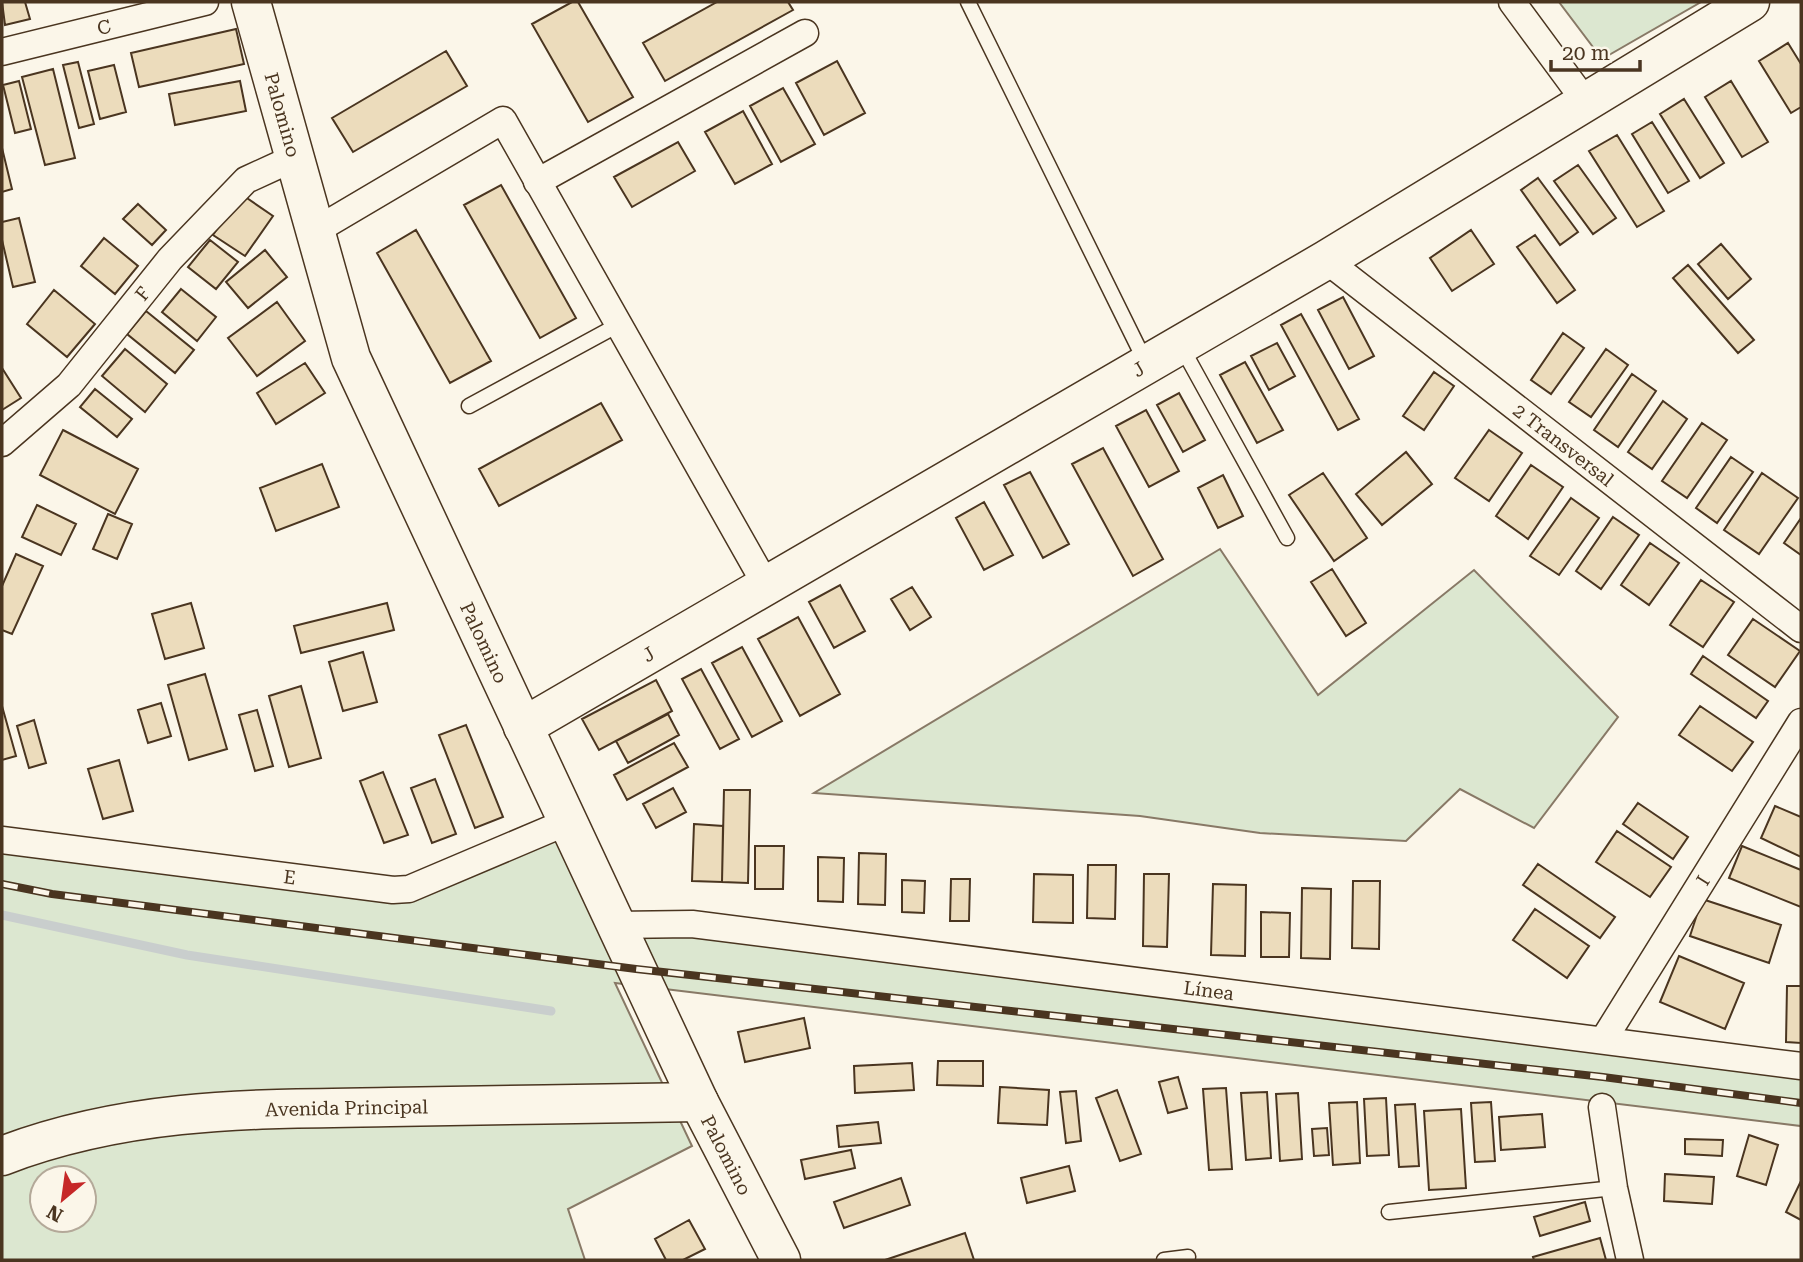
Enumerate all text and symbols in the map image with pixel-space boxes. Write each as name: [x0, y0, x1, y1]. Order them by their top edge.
street label: C: [95, 15, 113, 40]
scale bar: [1551, 28, 1640, 72]
text: 20 m: [1562, 41, 1610, 65]
street label: Palomino: [259, 70, 305, 160]
street label: F: [130, 282, 155, 305]
street label: J: [1128, 357, 1149, 382]
street label: 2 Transversal: [1509, 399, 1618, 491]
street label: Palomino: [455, 599, 513, 687]
street label: J: [638, 642, 659, 667]
street label: E: [282, 865, 297, 889]
street label: I: [1691, 871, 1715, 890]
street label: Línea: [1182, 976, 1236, 1005]
street label: Avenida Principal: [265, 1095, 428, 1121]
street label: Palomino: [696, 1111, 756, 1199]
north arrow: [28, 1164, 98, 1234]
text: N: [43, 1200, 67, 1227]

